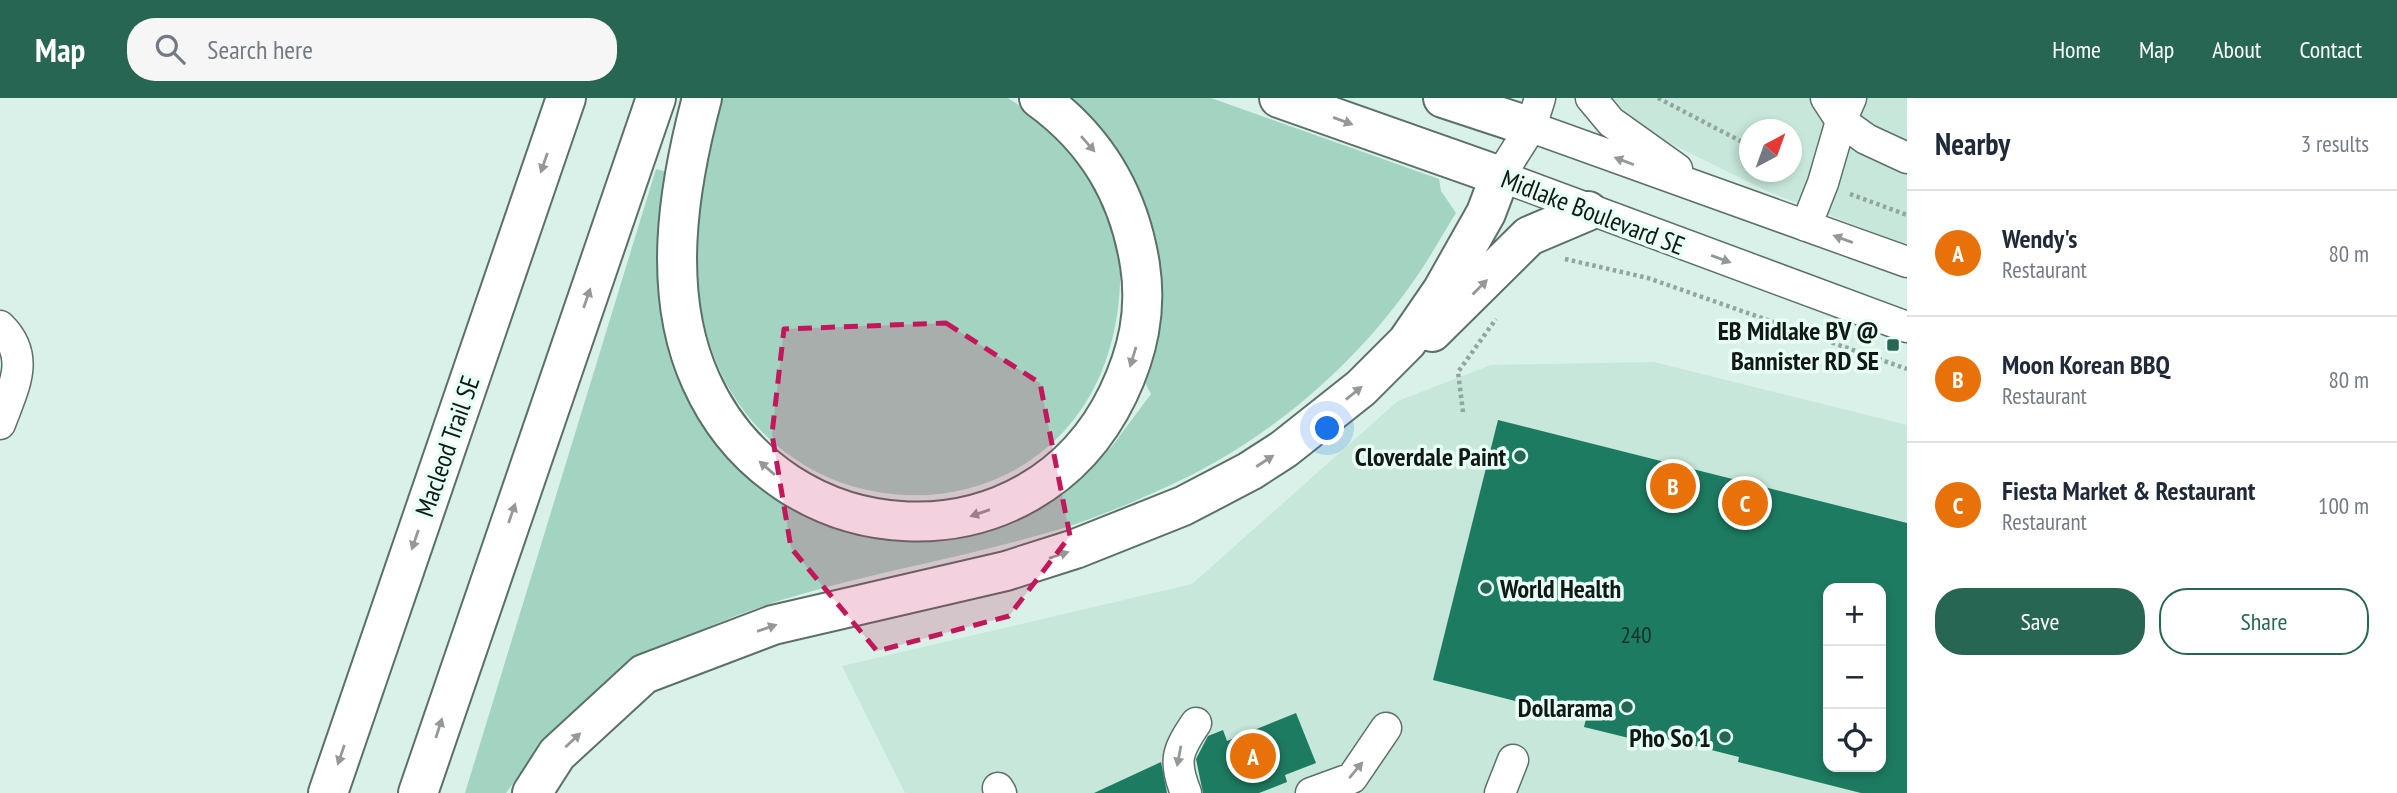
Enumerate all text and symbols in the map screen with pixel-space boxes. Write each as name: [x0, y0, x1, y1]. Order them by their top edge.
search box: [127, 18, 617, 81]
text: Map: [35, 28, 85, 71]
icon: search: [151, 30, 189, 68]
text: Search here: [207, 33, 313, 66]
text: Home: [2052, 34, 2101, 65]
text: Map: [2139, 34, 2174, 65]
text: About: [2212, 34, 2261, 65]
text: Contact: [2299, 34, 2362, 65]
one-way arrow: [1332, 116, 1353, 127]
north arrow: [1739, 119, 1802, 182]
text: Nearby: [1935, 124, 2010, 163]
text: 3 results: [2301, 129, 2369, 158]
one-way arrow: [1080, 135, 1096, 153]
one-way arrow: [538, 152, 549, 173]
one-way arrow: [1614, 155, 1635, 166]
street label: Midlake Boulevard SE: [1497, 162, 1689, 262]
text: Wendy's: [2002, 222, 2077, 255]
one-way arrow: [1832, 233, 1853, 244]
text: A: [1952, 239, 1964, 268]
text: 80 m: [2328, 239, 2369, 268]
one-way arrow: [1711, 254, 1732, 265]
text: Restaurant: [2002, 255, 2087, 284]
one-way arrow: [1472, 279, 1488, 295]
one-way arrow: [582, 287, 593, 308]
place label: EB Midlake BV @ Bannister RD SE: [1718, 314, 1879, 377]
marker: EB Midlake BV @ Bannister RD SE: [1885, 337, 1901, 353]
one-way arrow: [1128, 347, 1138, 368]
text: Moon Korean BBQ: [2002, 348, 2170, 381]
text: B: [1952, 365, 1964, 394]
text: 80 m: [2328, 365, 2369, 394]
street label: Macleod Trail SE: [408, 371, 486, 521]
text: Restaurant: [2002, 381, 2087, 410]
one-way arrow: [1345, 386, 1363, 401]
your location: [1310, 411, 1344, 445]
place label: Cloverdale Paint: [1355, 440, 1506, 473]
marker: Cloverdale Paint: [1512, 448, 1528, 464]
one-way arrow: [1256, 455, 1275, 468]
pin: B: [1650, 460, 1696, 512]
one-way arrow: [759, 461, 776, 476]
text: Fiesta Market & Restaurant: [2002, 474, 2255, 507]
pin: C: [1722, 477, 1768, 529]
text: C: [1953, 491, 1963, 520]
text: 100 m: [2318, 491, 2369, 520]
one-way arrow: [507, 502, 518, 523]
text: Restaurant: [2002, 507, 2087, 536]
one-way arrow: [970, 508, 991, 519]
one-way arrow: [409, 530, 420, 551]
one-way arrow: [1048, 549, 1069, 559]
place label: World Health: [1499, 572, 1621, 605]
marker: World Health: [1478, 580, 1494, 596]
map controls: [1823, 583, 1886, 772]
button: +: [1823, 583, 1886, 646]
button: Save: [1935, 588, 2145, 655]
button: Share: [2159, 588, 2369, 655]
house number: 240: [1620, 620, 1652, 649]
one-way arrow: [757, 622, 778, 633]
button: −: [1823, 646, 1886, 709]
place label: Dollarama: [1518, 691, 1613, 724]
marker: Dollarama: [1619, 699, 1635, 715]
button: locate: [1823, 709, 1886, 772]
one-way arrow: [435, 718, 445, 739]
place label: Pho So 1: [1629, 721, 1711, 754]
marker: Pho So 1: [1717, 729, 1733, 745]
pin: A: [1230, 730, 1276, 782]
one-way arrow: [564, 732, 581, 748]
one-way arrow: [335, 745, 346, 766]
one-way arrow: [1174, 745, 1185, 767]
one-way arrow: [1348, 761, 1363, 779]

